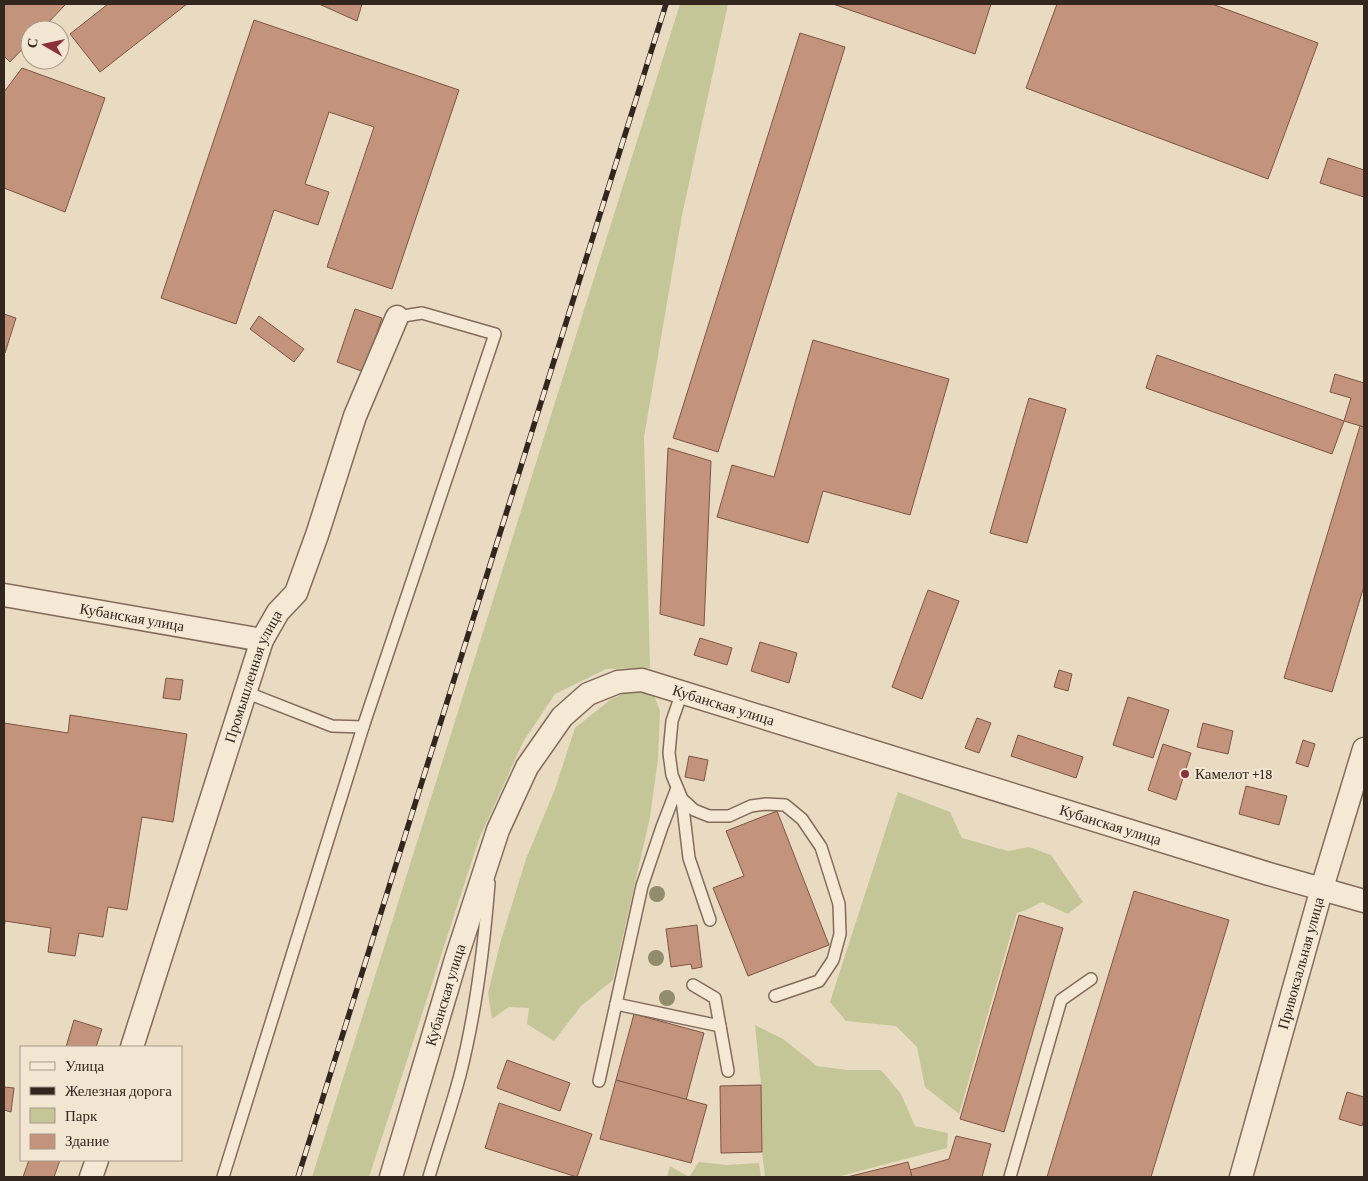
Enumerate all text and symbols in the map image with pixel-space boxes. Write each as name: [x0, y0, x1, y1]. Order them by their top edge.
north arrow: [20, 20, 70, 70]
text: С: [23, 37, 41, 49]
street label: Кубанская улица: [79, 600, 186, 634]
street label: Промышленная улица: [222, 607, 285, 745]
street label: Кубанская улица: [671, 682, 777, 729]
place label: Камелот +18: [1195, 766, 1273, 782]
marker: Камелот +18: [1179, 768, 1191, 780]
street label: Кубанская улица: [1058, 802, 1164, 848]
street label: Привокзальная улица: [1275, 895, 1327, 1031]
street label: Кубанская улица: [423, 942, 468, 1048]
legend: [20, 1046, 182, 1161]
text: Улица: [65, 1058, 104, 1074]
text: Железная дорога: [65, 1083, 172, 1099]
text: Парк: [65, 1108, 98, 1124]
text: Здание: [65, 1133, 109, 1149]

